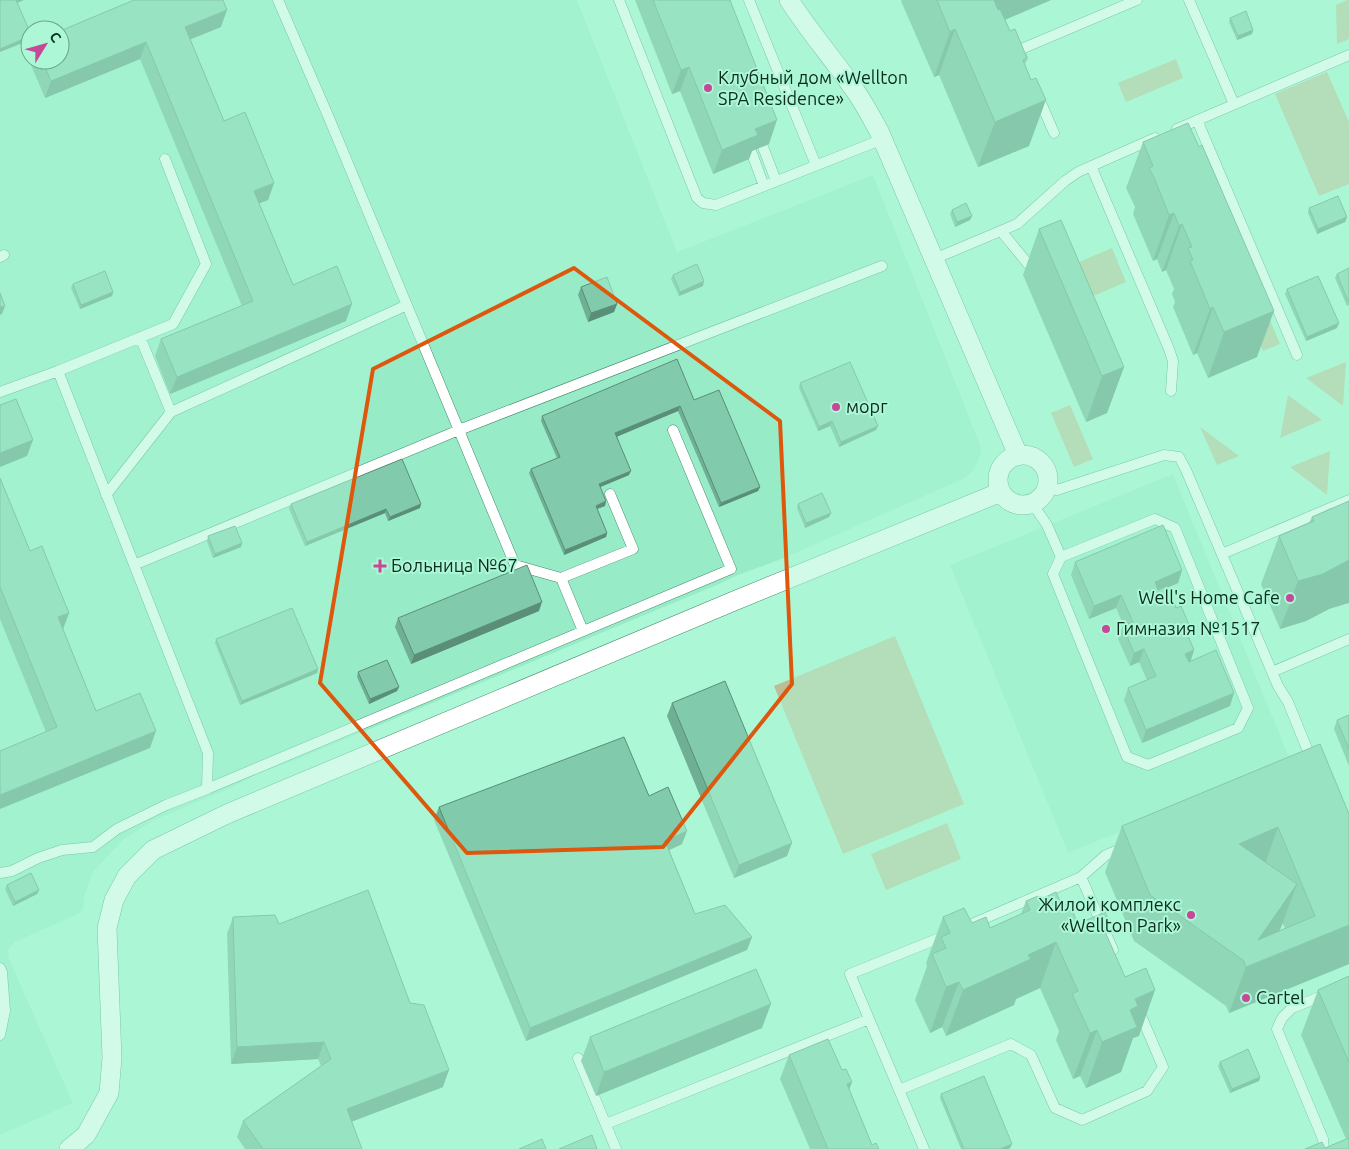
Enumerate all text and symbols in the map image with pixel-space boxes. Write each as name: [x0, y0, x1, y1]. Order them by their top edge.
north arrow: [20, 20, 70, 70]
text: С: [46, 29, 64, 46]
place label: Клубный дом «Wellton SPA Residence»: [718, 67, 908, 108]
marker: Клубный дом «Wellton SPA Residence»: [702, 82, 714, 94]
place label: морг: [846, 396, 887, 416]
marker: морг: [830, 401, 842, 413]
place label: Больница №67: [391, 555, 518, 575]
marker: Больница №67: [373, 559, 387, 573]
place label: Well's Home Cafe: [1138, 587, 1280, 607]
marker: Well's Home Cafe: [1284, 592, 1296, 604]
place label: Гимназия №1517: [1116, 618, 1261, 638]
marker: Гимназия №1517: [1100, 623, 1112, 635]
place label: Жилой комплекс «Wellton Park»: [1038, 894, 1181, 935]
marker: Жилой комплекс «Wellton Park»: [1185, 909, 1197, 921]
place label: Cartel: [1256, 987, 1305, 1007]
marker: Cartel: [1240, 992, 1252, 1004]

